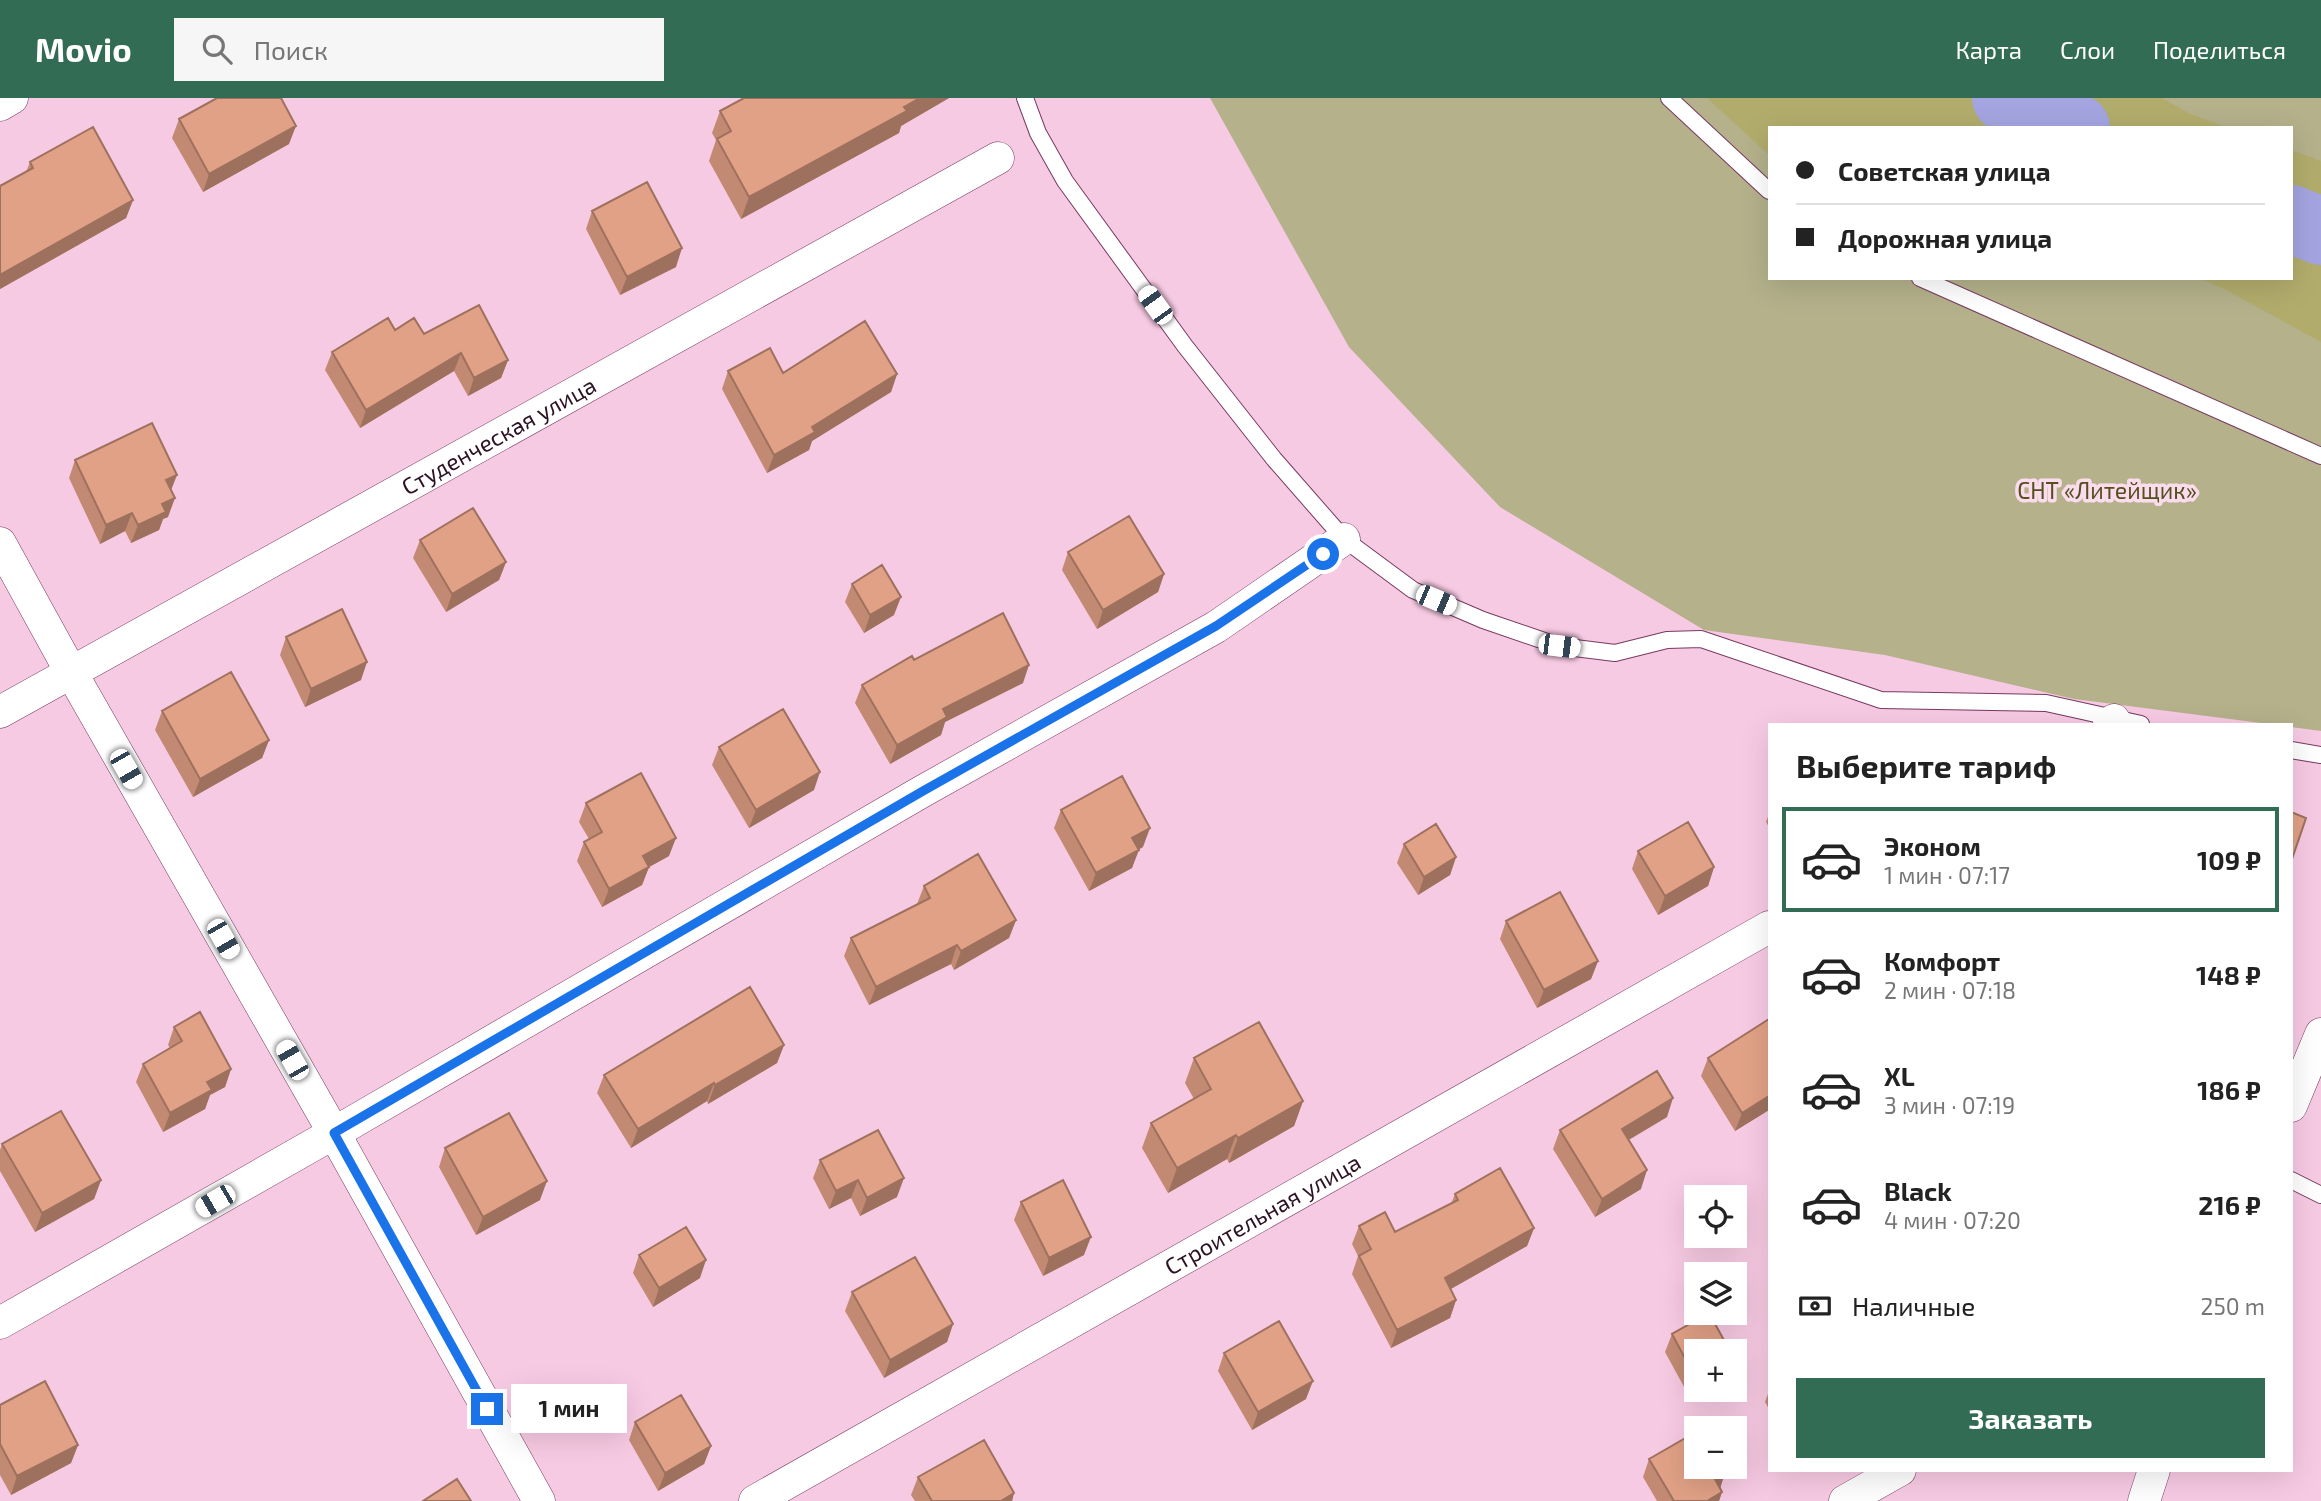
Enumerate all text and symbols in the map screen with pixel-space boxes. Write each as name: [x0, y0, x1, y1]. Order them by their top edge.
search box: [174, 18, 664, 81]
text: Movio: [35, 29, 132, 69]
icon: search: [198, 30, 236, 68]
text: Поиск: [254, 34, 328, 65]
text: Карта: [1955, 35, 2022, 64]
text: Слои: [2060, 35, 2115, 64]
text: Поделиться: [2153, 35, 2286, 64]
text: Советская улица: [1838, 155, 2051, 186]
text: Дорожная улица: [1838, 222, 2052, 253]
car: [1135, 282, 1176, 328]
street label: Студенческая улица: [396, 370, 600, 500]
park label: СНТ «Литейщик»: [2017, 476, 2197, 504]
route start: [1307, 538, 1339, 570]
car: [1413, 582, 1460, 618]
car: [1537, 633, 1582, 659]
car: [107, 746, 146, 792]
text: Выберите тариф: [1796, 746, 2056, 784]
icon: car: [1800, 828, 1863, 891]
text: Эконом: [1884, 830, 1981, 861]
text: 109 ₽: [2197, 844, 2261, 875]
text: 1 мин · 07:17: [1884, 861, 2010, 889]
car: [204, 916, 243, 962]
icon: car: [1800, 943, 1863, 1006]
text: Комфорт: [1884, 945, 2000, 976]
text: 148 ₽: [2196, 959, 2261, 990]
text: 2 мин · 07:18: [1884, 976, 2016, 1004]
car: [273, 1037, 312, 1083]
icon: car: [1800, 1058, 1863, 1121]
text: XL: [1884, 1060, 1915, 1091]
text: 186 ₽: [2197, 1074, 2261, 1105]
text: 3 мин · 07:19: [1884, 1091, 2015, 1119]
street label: Строительная улица: [1159, 1147, 1365, 1280]
icon: car: [1800, 1173, 1863, 1236]
text: Black: [1884, 1175, 1952, 1206]
car: [192, 1181, 239, 1221]
map controls: [1684, 1185, 1747, 1479]
button: locate: [1684, 1185, 1747, 1248]
text: 216 ₽: [2198, 1189, 2261, 1220]
text: 4 мин · 07:20: [1884, 1206, 2021, 1234]
button: layers: [1684, 1262, 1747, 1325]
icon: cash: [1796, 1287, 1834, 1325]
text: Наличные: [1852, 1290, 1975, 1321]
text: 250 m: [2201, 1292, 2265, 1320]
button: +: [1684, 1339, 1747, 1402]
button: Заказать: [1796, 1378, 2265, 1458]
callout: 1 мин: [512, 1384, 627, 1434]
route end: [471, 1393, 503, 1425]
text: 1 мин: [539, 1394, 599, 1422]
button: −: [1684, 1416, 1747, 1479]

